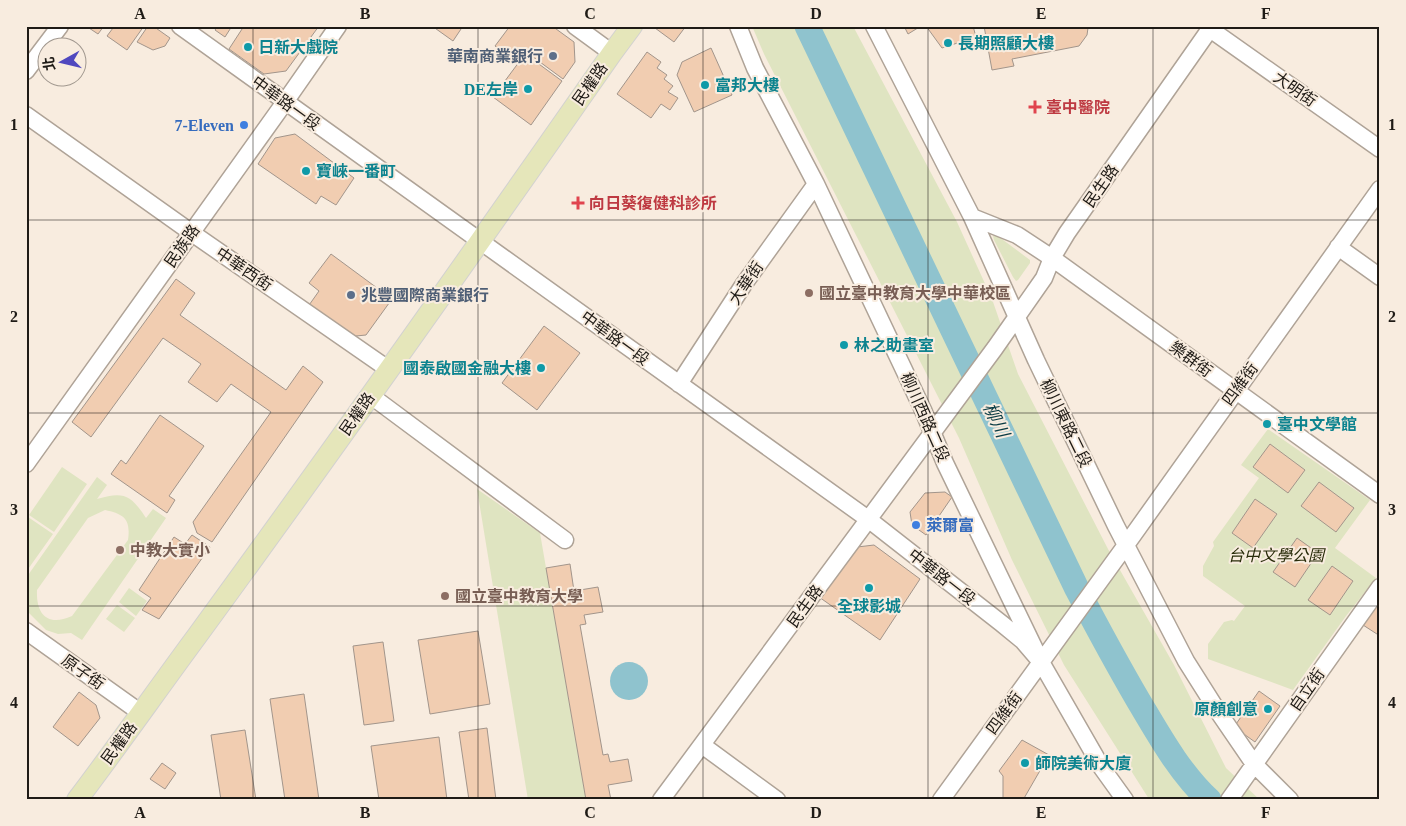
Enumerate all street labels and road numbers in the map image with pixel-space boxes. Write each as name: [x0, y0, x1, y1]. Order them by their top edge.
street label: 民權路: [569, 59, 611, 109]
street label: 大明街: [1270, 68, 1320, 110]
street label: 中華路一段: [249, 73, 323, 133]
street label: 民生路: [1080, 161, 1122, 211]
street label: 民族路: [161, 221, 203, 271]
street label: 中華西街: [213, 244, 275, 294]
street label: 大華街: [726, 258, 766, 308]
street label: 中華路一段: [578, 308, 652, 368]
street label: 樂群街: [1167, 338, 1215, 380]
street label: 四維街: [1219, 360, 1261, 408]
street label: 柳川西路二段: [898, 370, 952, 464]
street label: 柳川東路二段: [1037, 376, 1095, 470]
street label: 民權路: [336, 389, 378, 439]
street label: 中華路一段: [905, 546, 979, 608]
street label: 民生路: [784, 582, 826, 630]
street label: 原子街: [58, 651, 108, 693]
street label: 自立街: [1286, 665, 1328, 715]
street label: 四維街: [983, 689, 1025, 737]
street label: 民權路: [98, 719, 140, 767]

